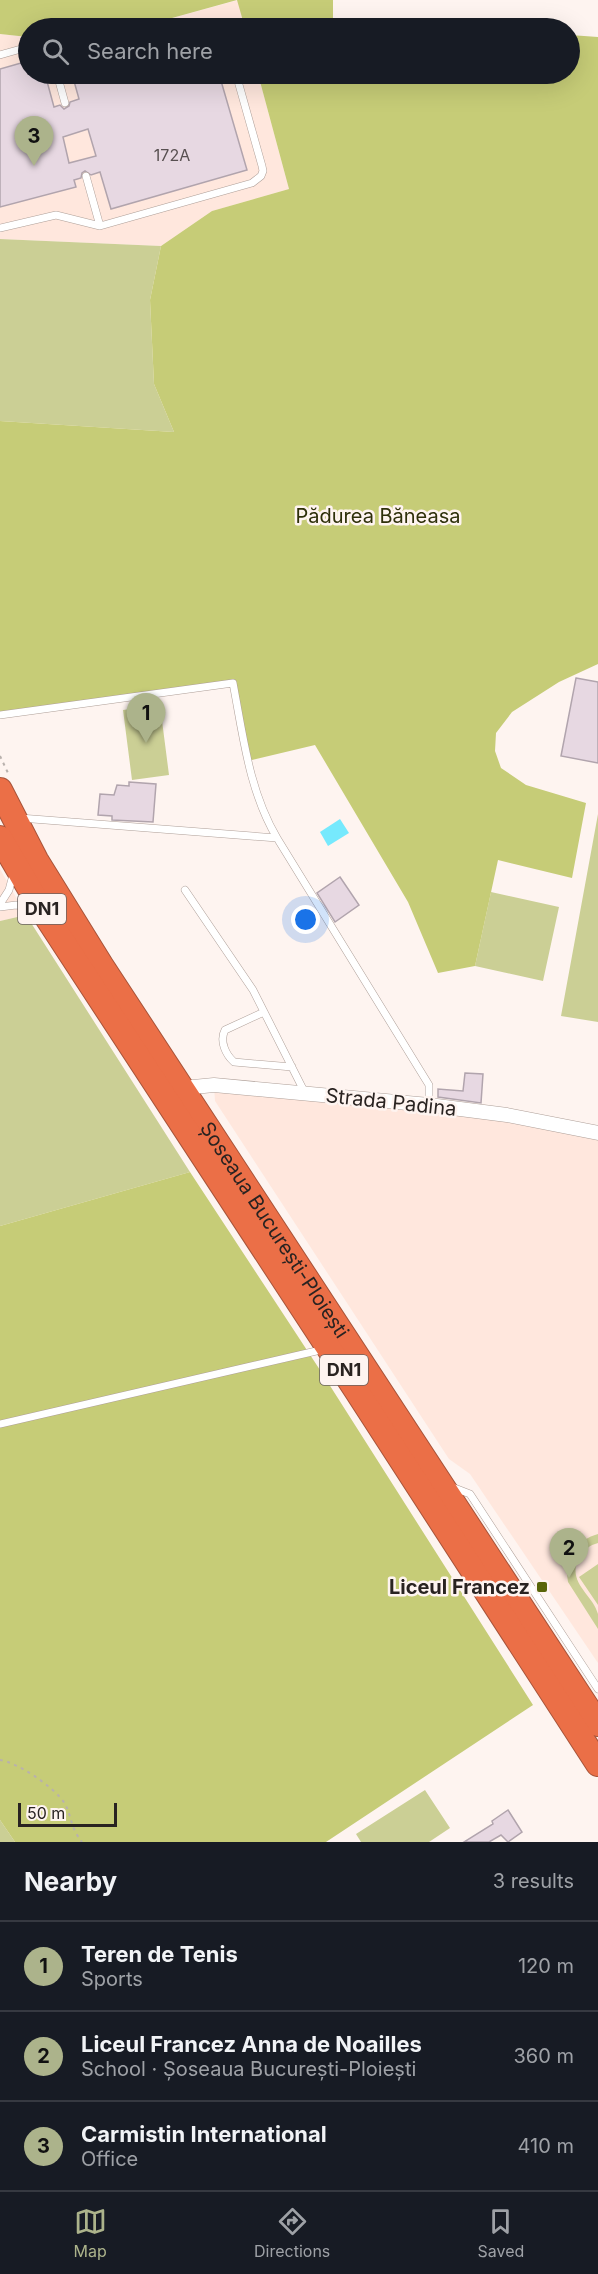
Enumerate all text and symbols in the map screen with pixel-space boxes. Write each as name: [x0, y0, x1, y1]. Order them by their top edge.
search box: [18, 18, 580, 84]
icon: search: [39, 35, 72, 68]
text: Search here: [87, 38, 213, 64]
pin: 3: [15, 116, 54, 166]
house number: 172A: [154, 145, 190, 165]
park label: Pădurea Băneasa: [296, 504, 461, 528]
pin: 1: [126, 694, 166, 743]
road number: DN1: [18, 894, 66, 924]
your location: [291, 905, 320, 934]
street label: Strada Padina: [324, 1083, 458, 1121]
street label: Șoseaua București-Ploiești: [195, 1117, 354, 1343]
road number: DN1: [320, 1355, 368, 1385]
pin: 2: [550, 1528, 588, 1578]
place label: Liceul Francez: [389, 1575, 530, 1599]
marker: Liceul Francez: [535, 1580, 549, 1594]
scale bar: [18, 1800, 117, 1828]
text: 50 m: [27, 1803, 65, 1823]
text: Nearby: [24, 1866, 117, 1897]
text: 3 results: [493, 1869, 574, 1893]
text: Teren de Tenis: [81, 1941, 238, 1967]
text: 1: [39, 1954, 48, 1978]
text: 120 m: [518, 1954, 574, 1978]
text: Sports: [81, 1967, 143, 1991]
text: Liceul Francez Anna de Noailles: [81, 2031, 422, 2057]
text: 2: [37, 2044, 50, 2068]
text: 360 m: [513, 2044, 574, 2068]
text: School · Șoseaua București-Ploiești: [81, 2057, 416, 2081]
text: Carmistin International: [81, 2121, 327, 2147]
text: 3: [37, 2134, 50, 2158]
text: 410 m: [518, 2134, 574, 2158]
text: Office: [81, 2147, 138, 2171]
tab: Map: [74, 2205, 107, 2261]
tab: Directions: [254, 2205, 330, 2261]
tab: Saved: [478, 2205, 524, 2261]

